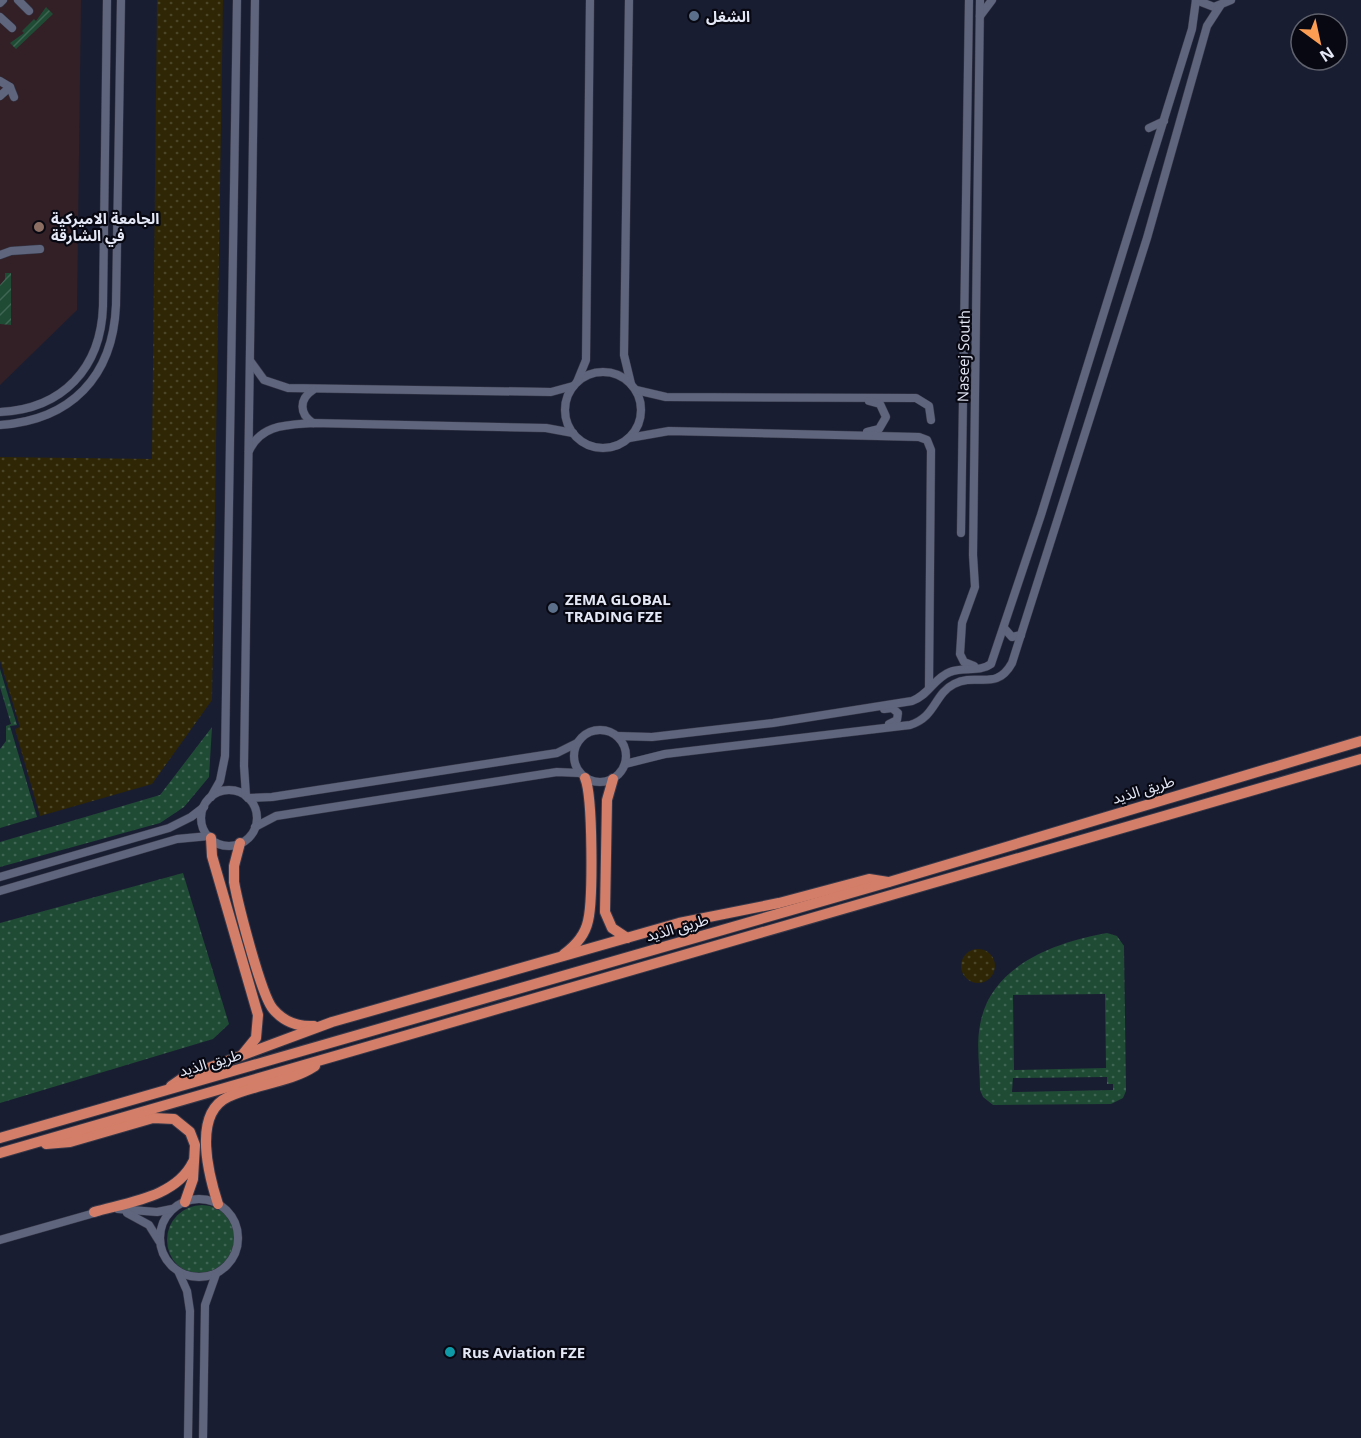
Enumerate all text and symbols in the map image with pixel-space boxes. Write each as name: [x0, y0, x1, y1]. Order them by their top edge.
place label: الشغل: [706, 6, 750, 26]
marker: الشغل: [687, 9, 701, 23]
north arrow: [1289, 12, 1349, 72]
text: N: [1316, 42, 1339, 67]
place label: الجامعة الاميركية في الشارقة: [51, 208, 159, 247]
marker: الجامعة الاميركية في الشارقة: [32, 220, 46, 234]
street label: Naseej South: [952, 310, 974, 402]
place label: ZEMA GLOBAL TRADING FZE: [565, 589, 671, 626]
marker: ZEMA GLOBAL TRADING FZE: [546, 601, 560, 615]
street label: طريق الذيد: [1109, 770, 1177, 809]
street label: طريق الذيد: [643, 909, 711, 946]
street label: طريق الذيد: [176, 1044, 244, 1081]
place label: Rus Aviation FZE: [462, 1342, 585, 1362]
marker: Rus Aviation FZE: [443, 1345, 457, 1359]

